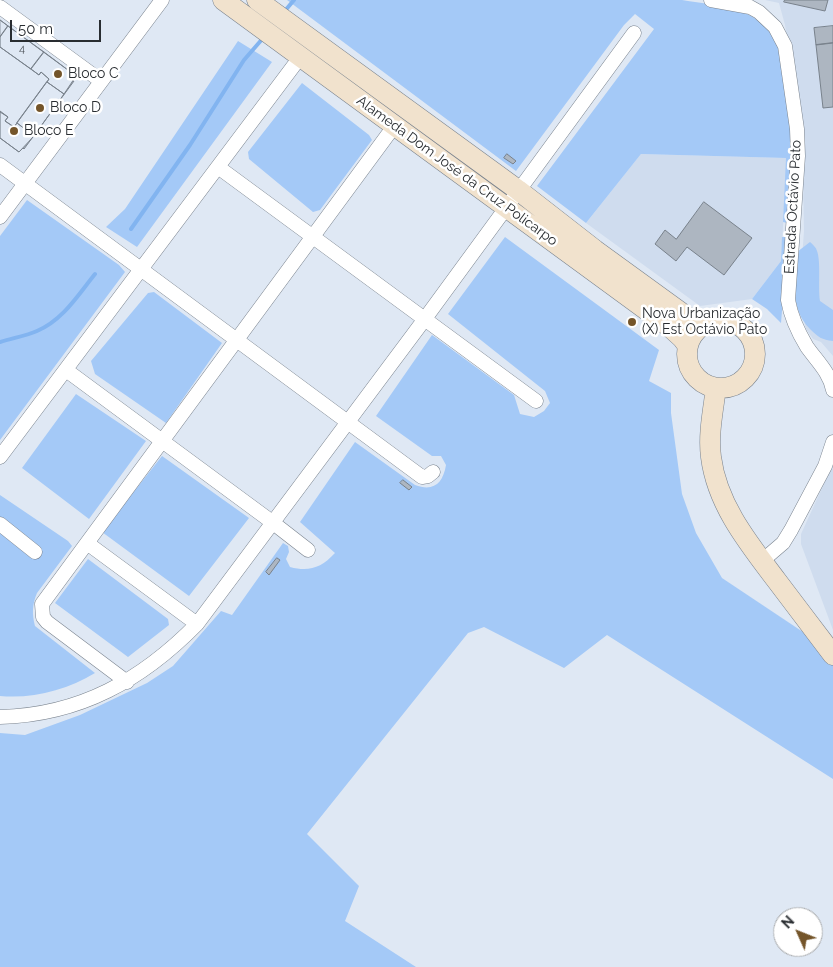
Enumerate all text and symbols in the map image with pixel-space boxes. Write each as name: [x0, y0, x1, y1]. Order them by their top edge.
scale bar: [12, 10, 104, 42]
text: 50 m: [18, 20, 53, 38]
house number: 4: [19, 42, 25, 56]
place label: Bloco C: [68, 66, 119, 82]
marker: Bloco C: [52, 68, 64, 80]
street label: Alameda Dom José da Cruz Policarpo: [353, 92, 561, 250]
place label: Bloco D: [50, 100, 101, 116]
marker: Bloco D: [34, 102, 46, 114]
place label: Bloco E: [24, 123, 74, 139]
marker: Bloco E: [8, 125, 20, 137]
street label: Estrada Octávio Pato: [781, 140, 805, 274]
place label: Nova Urbanização (X) Est Octávio Pato: [642, 306, 767, 338]
marker: Nova Urbanização (X) Est Octávio Pato: [626, 316, 638, 328]
north arrow: [773, 907, 823, 957]
text: N: [778, 913, 797, 932]

